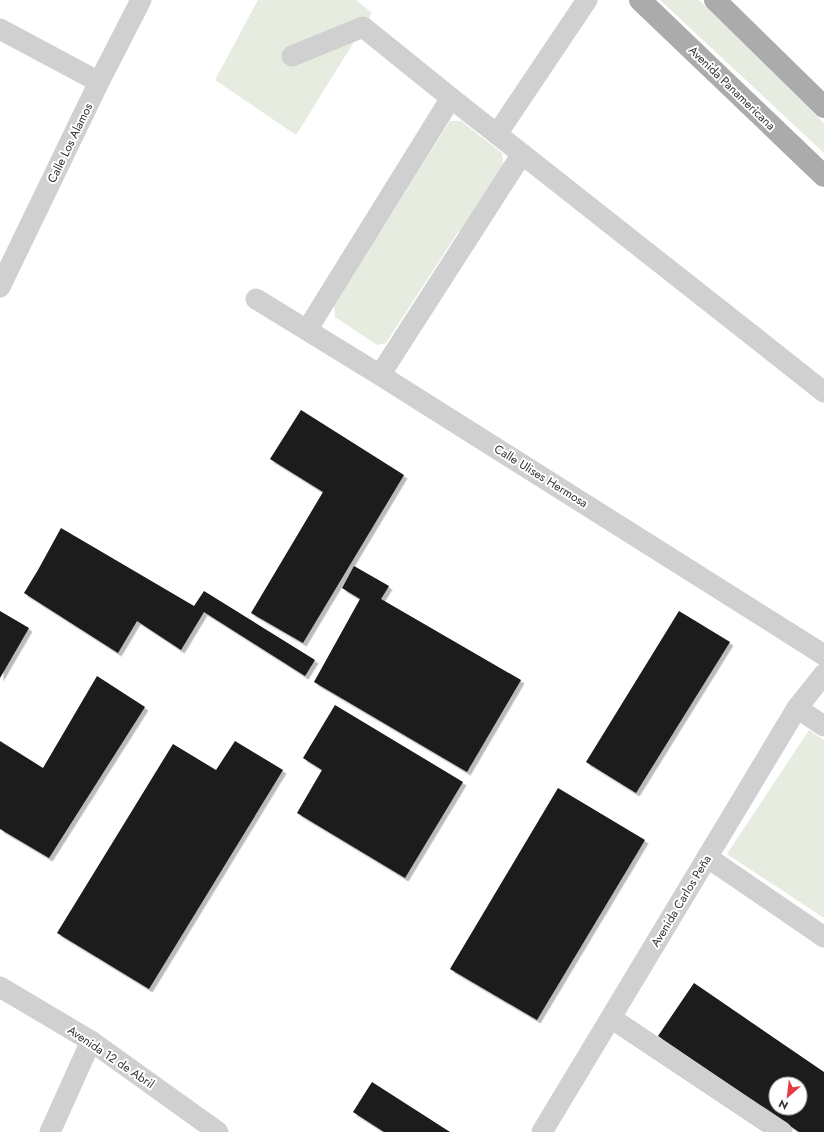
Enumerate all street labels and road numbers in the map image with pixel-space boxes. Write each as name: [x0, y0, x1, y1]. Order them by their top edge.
street label: Avenida Panamericana: [685, 42, 780, 134]
street label: Calle Los Alamos: [43, 100, 97, 186]
street label: Calle Ulises Hermosa: [491, 440, 592, 512]
street label: Avenida Carlos Peña: [646, 851, 716, 950]
street label: Avenida 12 de Abril: [64, 1021, 158, 1093]

